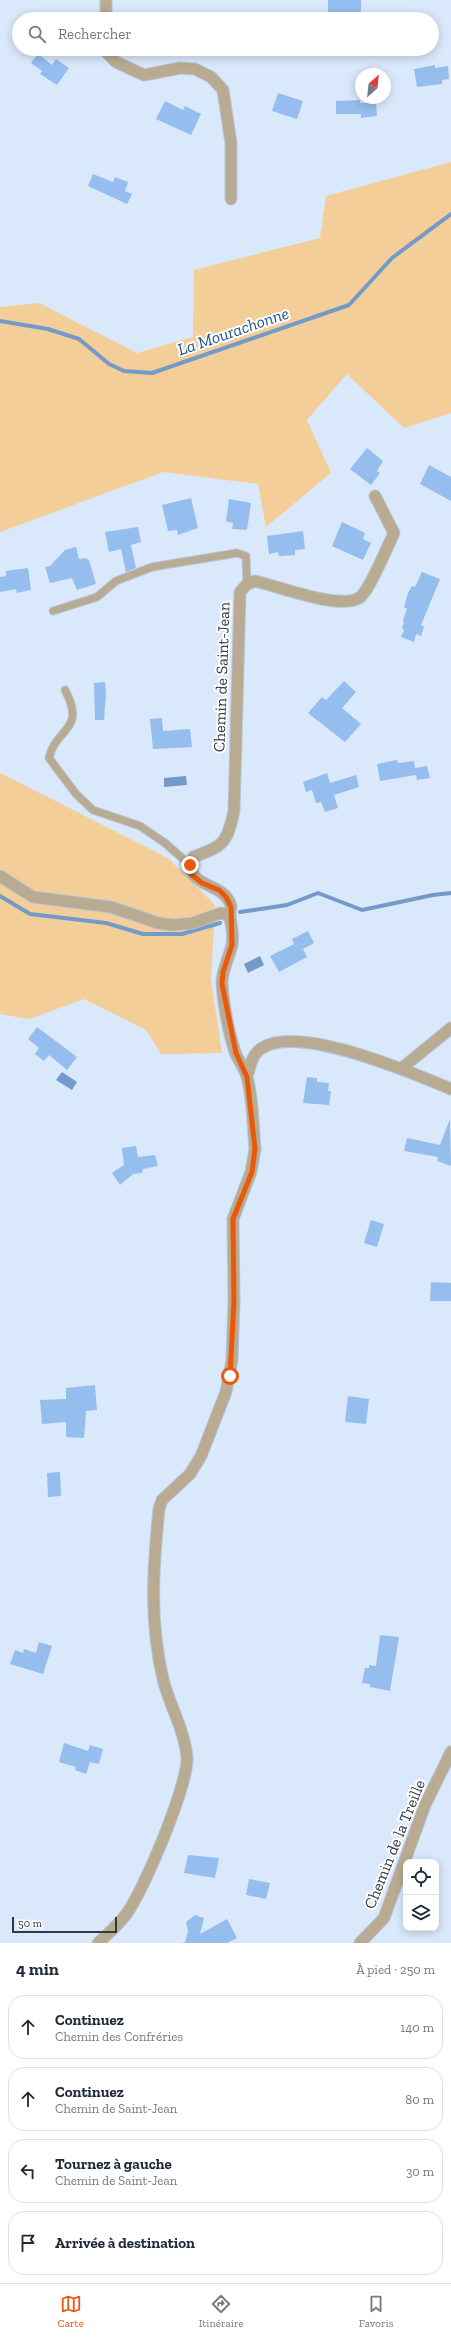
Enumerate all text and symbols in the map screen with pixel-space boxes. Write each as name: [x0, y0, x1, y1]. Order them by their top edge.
search box: [12, 12, 439, 56]
icon: search: [26, 23, 48, 45]
text: Rechercher: [58, 25, 132, 43]
north arrow: [355, 68, 391, 104]
water label: La Mourachonne: [175, 303, 291, 359]
street label: Chemin de Saint-Jean: [209, 601, 234, 752]
route end: [181, 856, 199, 874]
route start: [221, 1367, 239, 1385]
street label: Chemin de la Treille: [360, 1777, 429, 1912]
map controls: [403, 1859, 439, 1931]
button: locate: [403, 1859, 439, 1895]
button: layers: [403, 1895, 439, 1931]
scale bar: [12, 1915, 117, 1934]
text: 50 m: [18, 1917, 42, 1930]
text: 4 min: [16, 1959, 59, 1979]
text: À pied · 250 m: [356, 1962, 435, 1977]
text: Continuez: [55, 2011, 124, 2029]
icon: ahead: [17, 2016, 39, 2038]
text: 140 m: [400, 2020, 434, 2035]
text: Chemin des Confréries: [55, 2029, 183, 2044]
text: Continuez: [55, 2083, 124, 2101]
icon: ahead: [17, 2088, 39, 2110]
text: 80 m: [405, 2092, 434, 2107]
text: Chemin de Saint-Jean: [55, 2101, 177, 2116]
text: Tournez à gauche: [55, 2155, 172, 2173]
icon: left: [17, 2160, 39, 2182]
text: 30 m: [406, 2164, 434, 2179]
text: Chemin de Saint-Jean: [55, 2173, 177, 2188]
icon: arrive: [17, 2232, 39, 2254]
text: Arrivée à destination: [55, 2234, 195, 2252]
tab: Carte: [58, 2293, 84, 2330]
tab: Itinéraire: [199, 2293, 244, 2330]
tab: Favoris: [359, 2293, 393, 2330]

